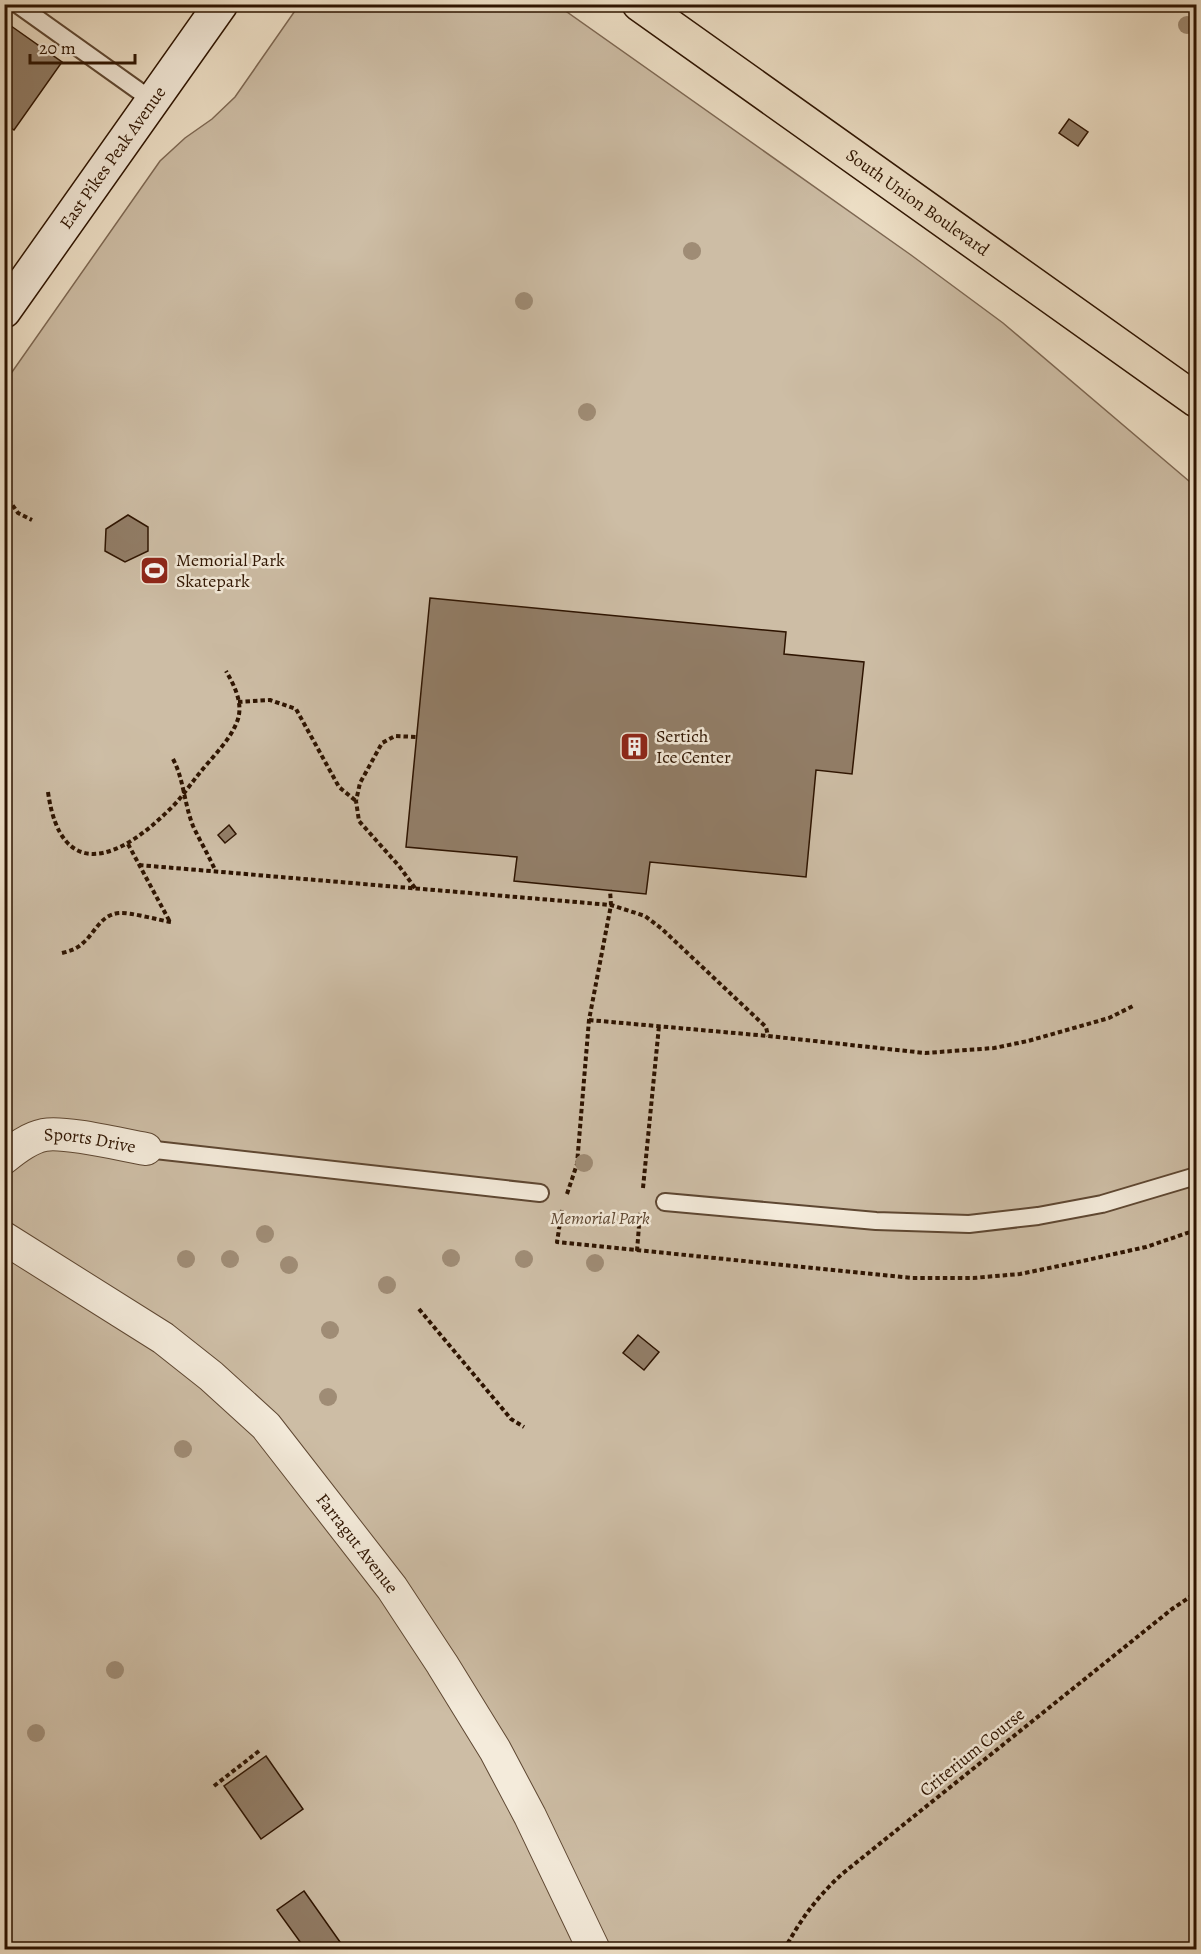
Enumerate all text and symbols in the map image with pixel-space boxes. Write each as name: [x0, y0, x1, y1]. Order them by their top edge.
scale bar: [30, 27, 135, 65]
text: 20 m: [39, 36, 76, 60]
street label: East Pikes Peak Avenue: [54, 81, 171, 234]
street label: South Union Boulevard: [841, 143, 994, 262]
place label: Memorial Park Skatepark: [176, 548, 285, 593]
sports icon: Memorial Park Skatepark: [139, 554, 171, 586]
place label: Sertich Ice Center: [656, 724, 731, 769]
building icon: Sertich Ice Center: [619, 730, 651, 762]
street label: Sports Drive: [43, 1122, 138, 1159]
park label: Memorial Park: [550, 1206, 650, 1230]
street label: Farragut Avenue: [311, 1488, 404, 1598]
street label: Criterium Course: [914, 1702, 1030, 1802]

